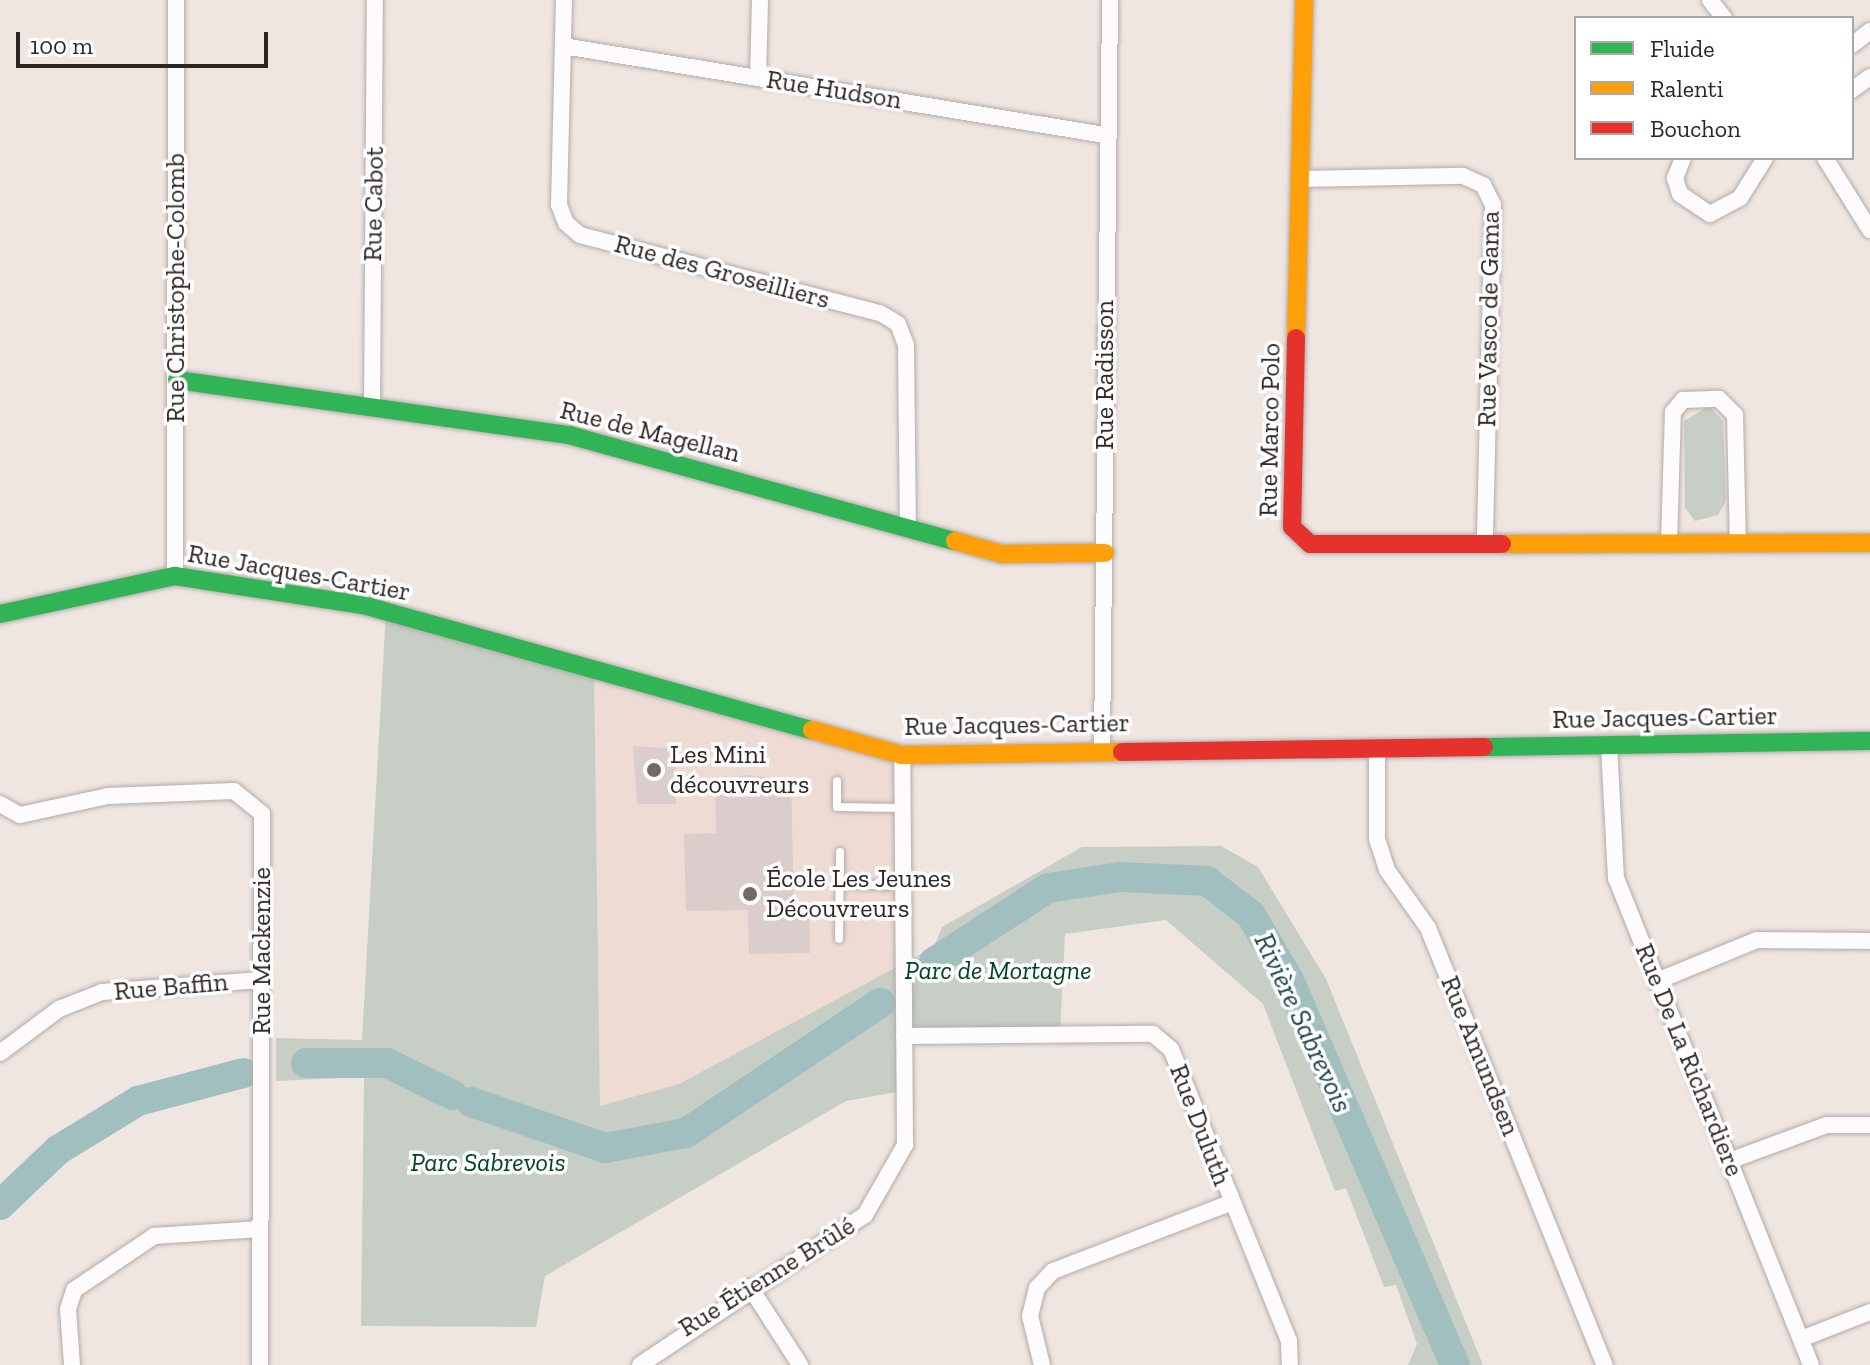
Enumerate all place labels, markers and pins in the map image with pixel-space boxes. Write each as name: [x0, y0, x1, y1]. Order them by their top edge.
place label: Les Mini découvreurs: [670, 739, 809, 800]
marker: Les Mini découvreurs: [645, 761, 663, 779]
place label: École Les Jeunes Découvreurs: [766, 863, 952, 924]
marker: École Les Jeunes Découvreurs: [741, 885, 759, 903]

